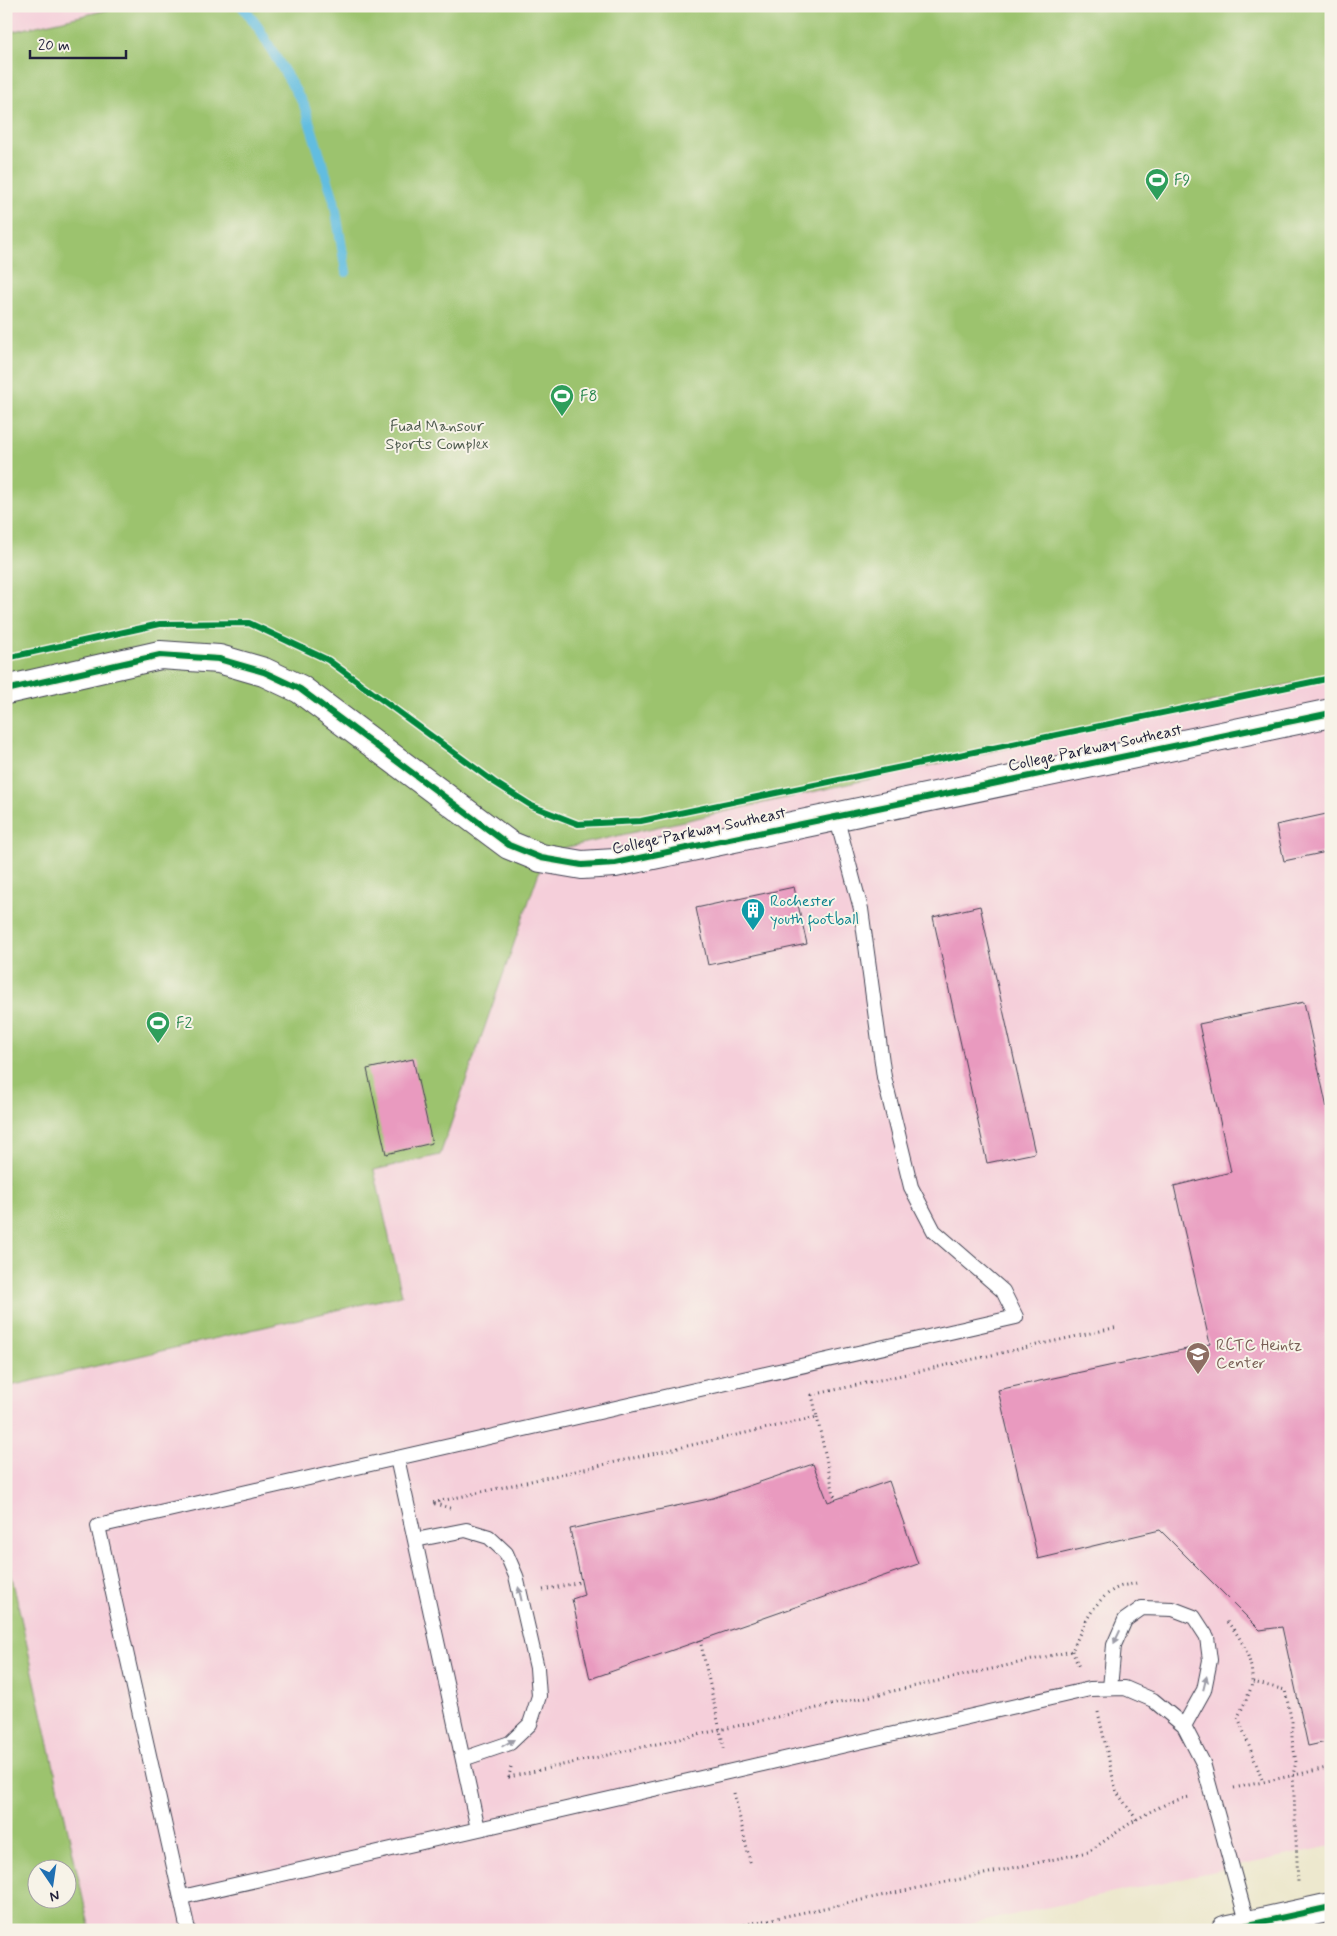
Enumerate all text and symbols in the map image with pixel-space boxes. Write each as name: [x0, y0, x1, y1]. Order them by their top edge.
scale bar: [30, 28, 126, 60]
text: 20 m: [38, 36, 70, 56]
sports icon: F9: [1144, 167, 1170, 201]
place label: F9: [1174, 170, 1190, 191]
sports icon: F8: [549, 383, 575, 417]
place label: F8: [580, 386, 598, 407]
park label: Fuad Mansour Sports Complex: [386, 416, 488, 455]
street label: College Parkway Southeast: [1006, 719, 1184, 777]
street label: College Parkway Southeast: [610, 802, 788, 860]
place label: Rochester youth football: [770, 891, 859, 932]
building icon: Rochester youth football: [740, 897, 766, 931]
sports icon: F2: [145, 1010, 171, 1044]
place label: F2: [176, 1013, 192, 1034]
place label: RCTC Heintz Center: [1216, 1335, 1302, 1374]
school or university icon: RCTC Heintz Center: [1185, 1341, 1211, 1375]
one-way arrow: [516, 1586, 524, 1601]
one-way arrow: [1113, 1629, 1122, 1644]
one-way arrow: [1201, 1675, 1209, 1690]
one-way arrow: [502, 1738, 515, 1747]
north arrow: [28, 1858, 78, 1908]
text: N: [48, 1886, 61, 1906]

